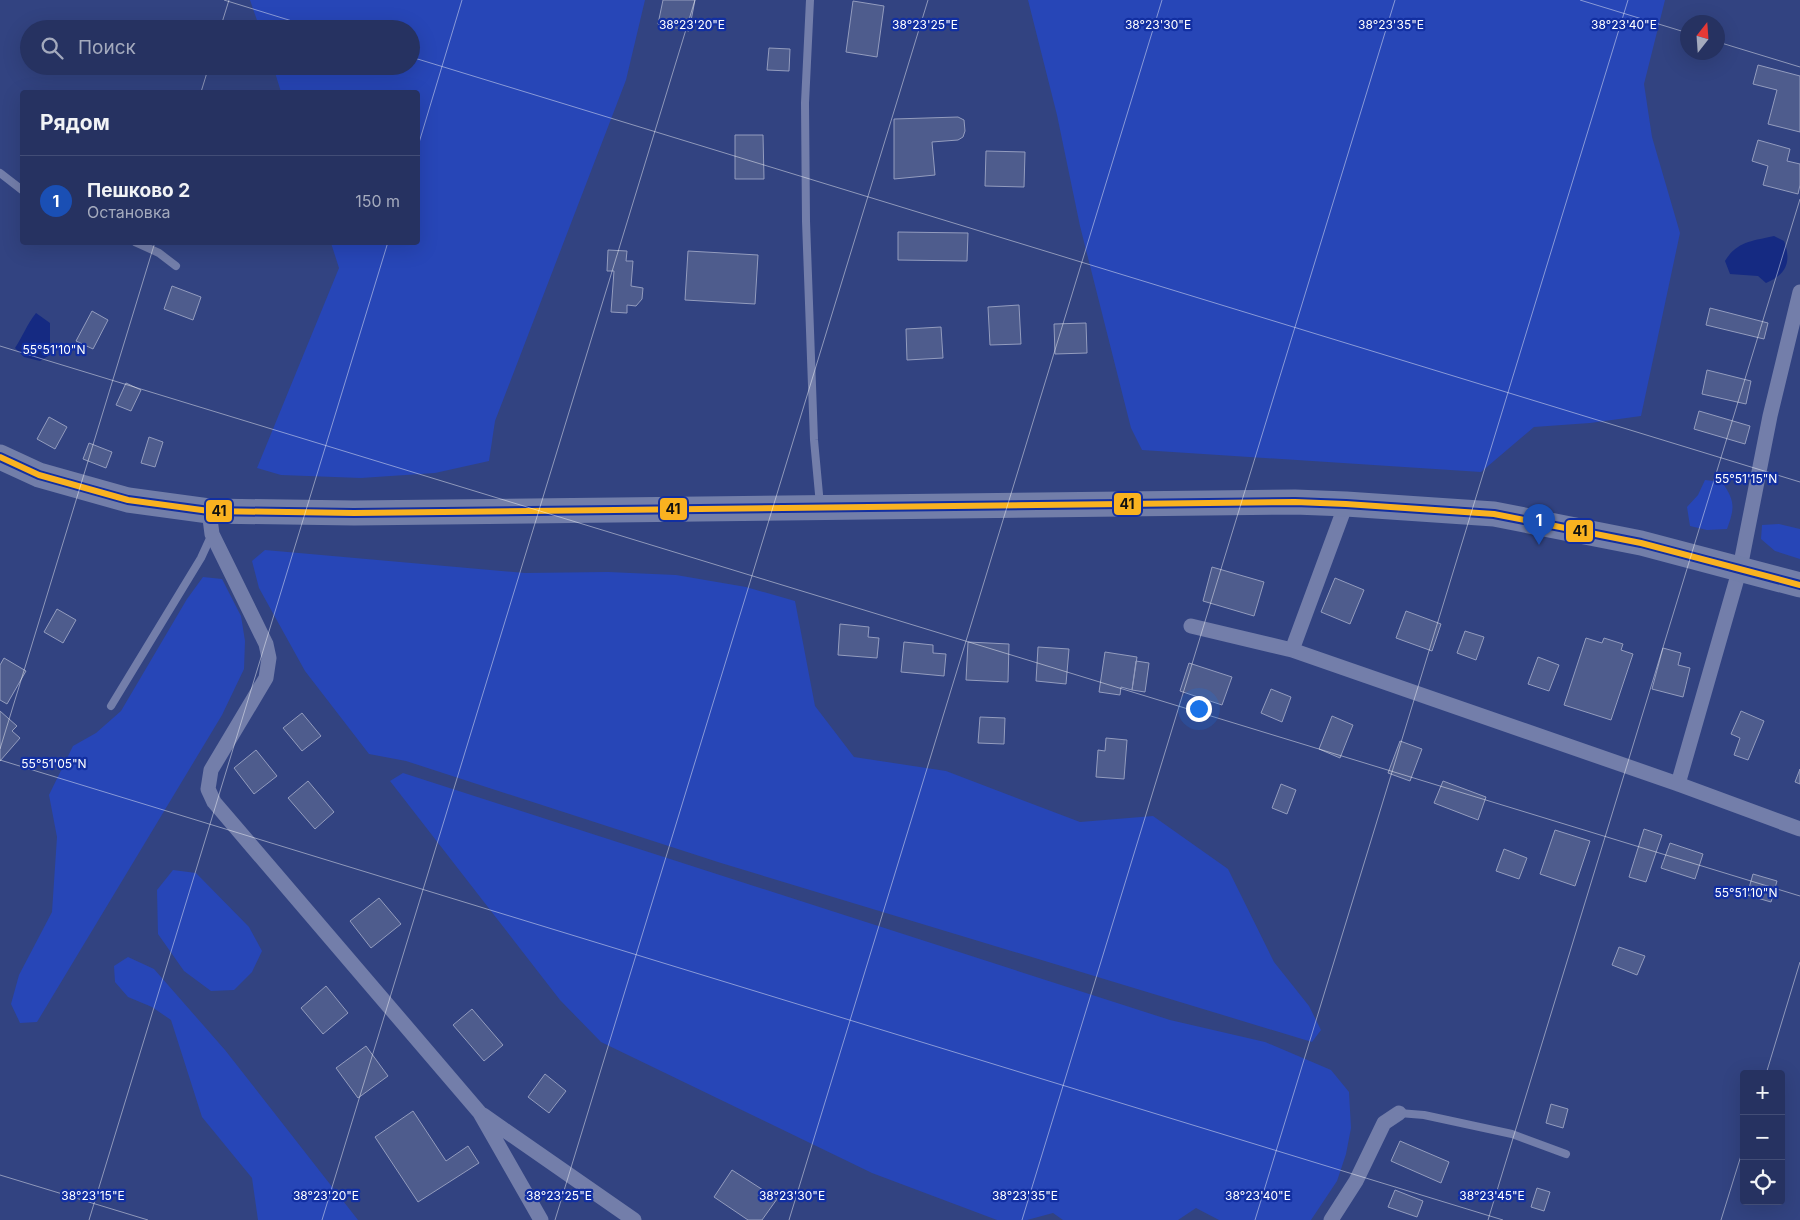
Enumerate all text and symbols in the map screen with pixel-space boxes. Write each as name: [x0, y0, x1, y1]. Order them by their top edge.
north arrow: [1680, 15, 1725, 60]
text: 38°23'20"E: [659, 17, 725, 32]
text: 38°23'25"E: [892, 17, 958, 32]
text: 38°23'30"E: [1125, 17, 1191, 32]
text: 38°23'35"E: [1358, 17, 1424, 32]
text: 38°23'40"E: [1591, 17, 1657, 32]
search box: [20, 20, 420, 75]
icon: search: [38, 34, 66, 62]
text: Поиск: [78, 36, 136, 59]
text: Рядом: [40, 110, 110, 135]
text: Пешково 2: [87, 179, 190, 202]
text: 1: [53, 191, 59, 211]
text: 150 m: [355, 191, 400, 211]
text: Остановка: [87, 202, 171, 222]
text: 55°51'10"N: [23, 342, 85, 357]
text: 55°51'15"N: [1715, 471, 1777, 486]
line badge: 41: [1113, 492, 1142, 516]
text: 41: [1120, 495, 1134, 512]
line badge: 41: [659, 497, 688, 521]
line badge: 41: [205, 499, 233, 523]
text: 41: [666, 500, 680, 517]
text: 41: [212, 502, 226, 519]
pin: 1: [1523, 504, 1555, 545]
line badge: 41: [1565, 519, 1594, 543]
text: 41: [1573, 522, 1587, 539]
your location: [1186, 696, 1212, 722]
text: 55°51'05"N: [21, 756, 87, 771]
text: 55°51'10"N: [1715, 885, 1777, 900]
map controls: [1740, 1070, 1785, 1205]
button: +: [1740, 1070, 1785, 1115]
button: −: [1740, 1115, 1785, 1160]
button: locate: [1740, 1160, 1785, 1205]
text: 38°23'15"E: [61, 1188, 125, 1203]
text: 38°23'20"E: [293, 1188, 359, 1203]
text: 38°23'25"E: [526, 1188, 592, 1203]
text: 38°23'30"E: [759, 1188, 825, 1203]
text: 38°23'35"E: [992, 1188, 1058, 1203]
text: 38°23'40"E: [1225, 1188, 1291, 1203]
text: 38°23'45"E: [1459, 1188, 1525, 1203]

